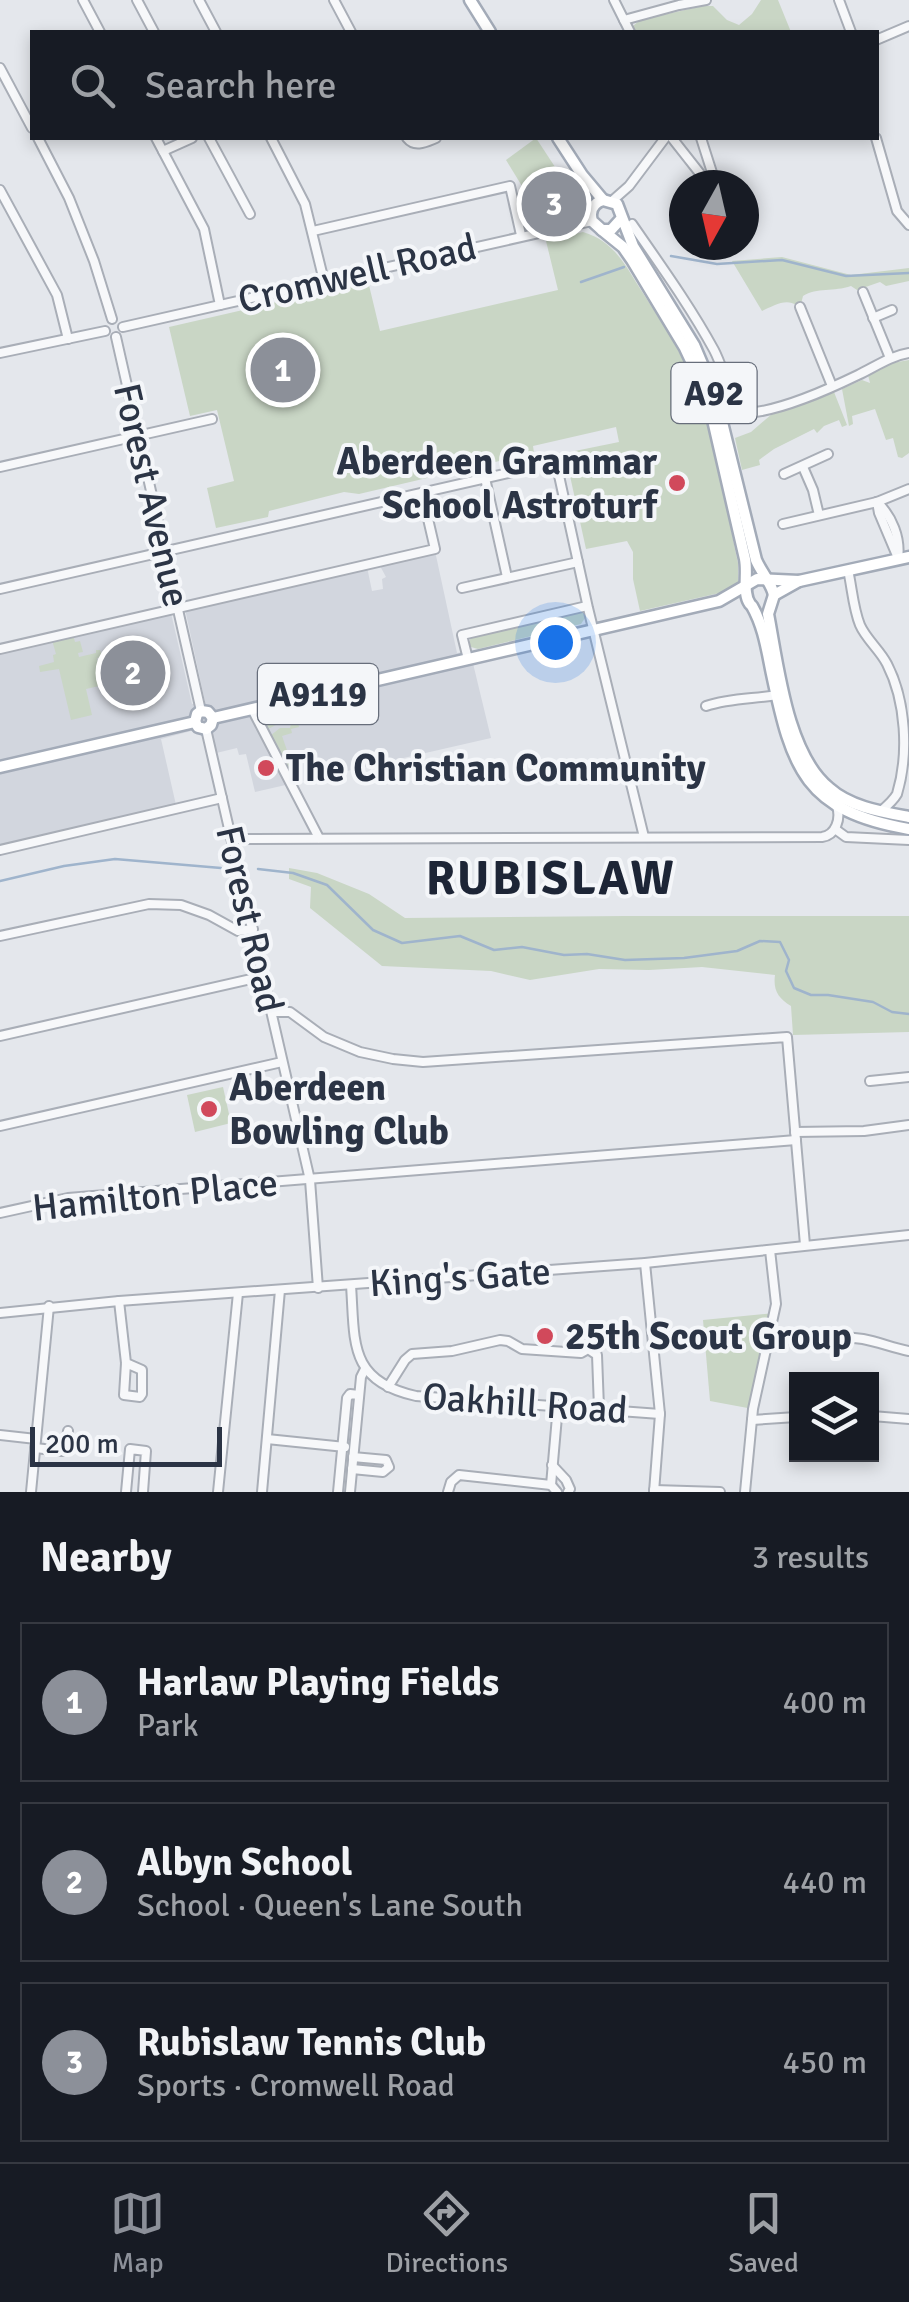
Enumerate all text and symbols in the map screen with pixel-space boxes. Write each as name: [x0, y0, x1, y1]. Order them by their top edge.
search box: [30, 30, 879, 140]
icon: search: [65, 58, 120, 113]
text: Search here: [145, 62, 337, 109]
pin: 3: [522, 166, 586, 242]
north arrow: [669, 170, 759, 260]
street label: Cromwell Road: [233, 223, 481, 324]
pin: 1: [250, 332, 316, 408]
road number: A92: [672, 363, 756, 423]
street label: Forest Avenue: [103, 379, 200, 611]
place label: Aberdeen Grammar School Astroturf: [336, 438, 659, 529]
marker: Aberdeen Grammar School Astroturf: [666, 472, 688, 494]
your location: [530, 617, 581, 668]
pin: 2: [100, 636, 166, 710]
road number: A9119: [258, 664, 378, 724]
place label: The Christian Community: [286, 745, 706, 792]
marker: The Christian Community: [255, 757, 277, 779]
street label: Forest Road: [205, 821, 294, 1017]
district label: RUBISLAW: [426, 849, 676, 908]
place label: Aberdeen Bowling Club: [229, 1064, 449, 1155]
marker: Aberdeen Bowling Club: [198, 1098, 220, 1120]
street label: Hamilton Place: [30, 1159, 280, 1232]
street label: King's Gate: [368, 1248, 552, 1307]
place label: 25th Scout Group: [565, 1313, 852, 1360]
marker: 25th Scout Group: [534, 1325, 556, 1347]
map controls: [789, 1372, 879, 1462]
button: layers: [789, 1372, 879, 1462]
street label: Oakhill Road: [421, 1373, 629, 1434]
scale bar: [30, 1422, 222, 1466]
text: 200 m: [45, 1427, 119, 1461]
text: Nearby: [40, 1532, 172, 1583]
text: 3 results: [752, 1538, 869, 1577]
text: Harlaw Playing Fields: [137, 1659, 499, 1706]
text: 1: [66, 1683, 83, 1722]
text: 400 m: [783, 1683, 867, 1722]
text: Park: [137, 1706, 199, 1745]
text: Albyn School: [137, 1839, 353, 1886]
text: 2: [66, 1863, 83, 1902]
text: 440 m: [783, 1863, 867, 1902]
text: School · Queen's Lane South: [137, 1886, 523, 1925]
text: Rubislaw Tennis Club: [137, 2019, 486, 2066]
text: 3: [66, 2043, 83, 2082]
text: 450 m: [783, 2043, 867, 2082]
text: Sports · Cromwell Road: [137, 2066, 455, 2105]
tab: Map: [110, 2186, 165, 2280]
tab: Directions: [386, 2186, 508, 2280]
tab: Saved: [728, 2186, 799, 2280]

